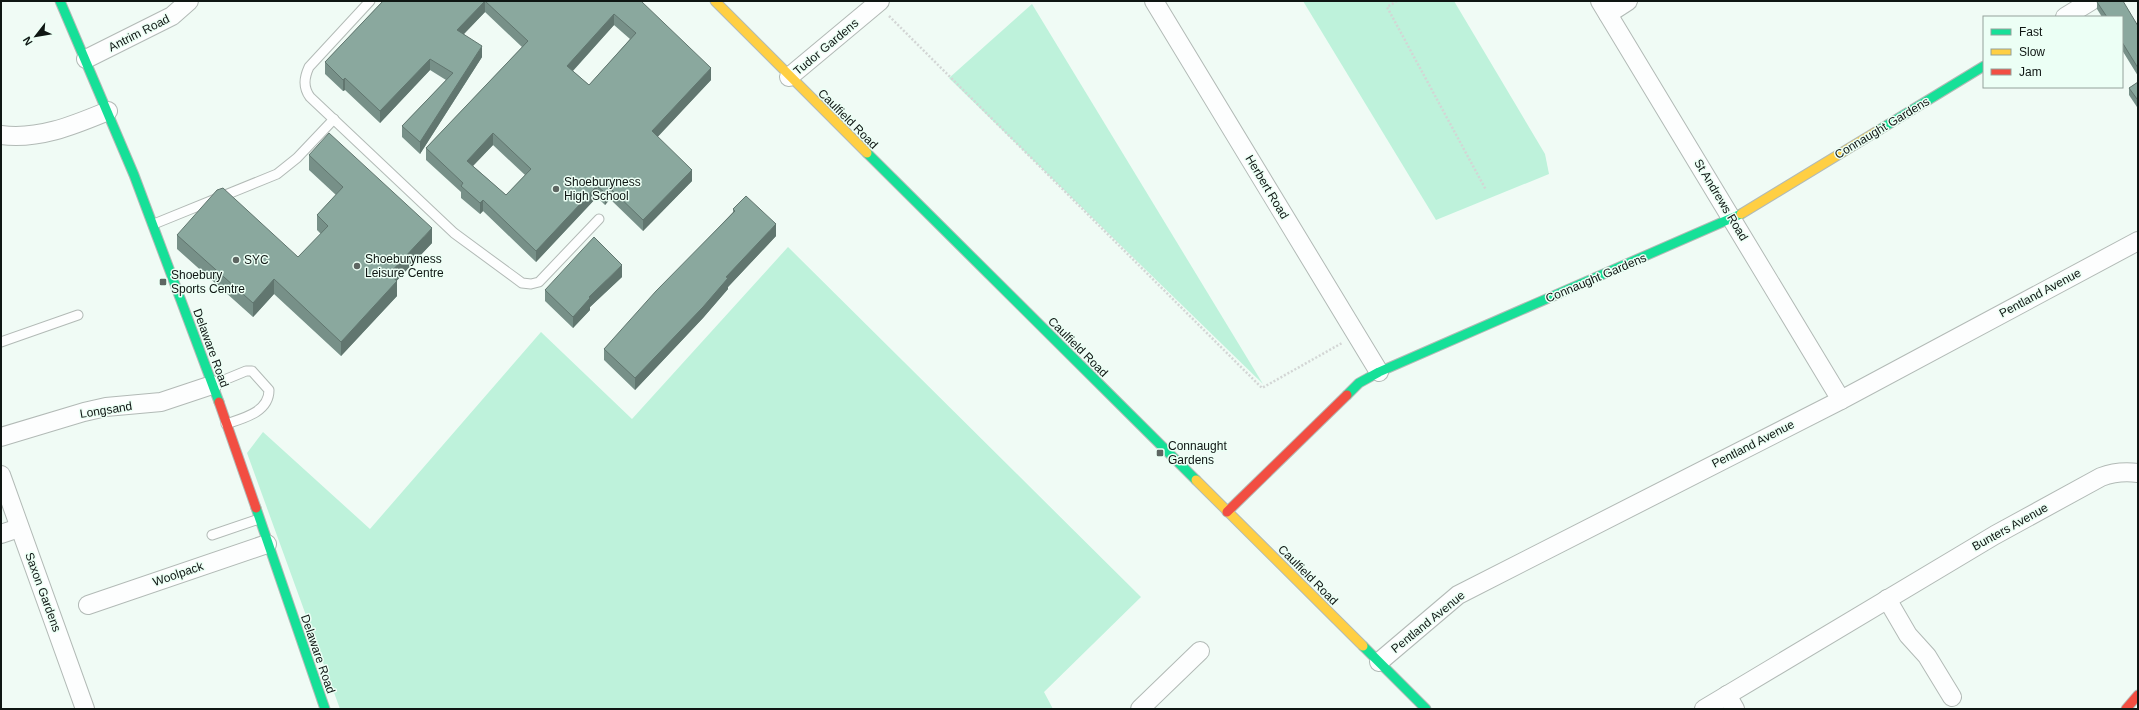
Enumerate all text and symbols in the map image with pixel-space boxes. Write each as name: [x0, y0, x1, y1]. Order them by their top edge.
street label: Antrim Road: [106, 12, 172, 54]
north arrow: [16, 16, 56, 56]
street label: Tudor Gardens: [791, 16, 861, 78]
legend: [1983, 16, 2123, 88]
text: Fast: [2019, 25, 2043, 39]
text: N: [20, 35, 35, 48]
text: Slow: [2019, 45, 2045, 59]
text: Jam: [2019, 65, 2042, 79]
street label: Caulfield Road: [815, 86, 881, 152]
street label: Connaught Gardens: [1832, 94, 1932, 162]
street label: Herbert Road: [1242, 153, 1292, 221]
street label: St Andrews Road: [1691, 157, 1751, 243]
place label: Shoeburyness High School: [564, 175, 641, 203]
marker: Shoeburyness High School: [551, 184, 561, 194]
street label: Connaught Gardens: [1544, 250, 1648, 306]
place label: Shoeburyness Leisure Centre: [365, 252, 444, 280]
place label: SYC: [244, 253, 269, 267]
marker: SYC: [231, 255, 241, 265]
marker: Shoeburyness Leisure Centre: [352, 261, 362, 271]
street label: Pentland Avenue: [1997, 265, 2084, 320]
place label: Shoebury Sports Centre: [171, 268, 245, 296]
marker: Shoebury Sports Centre: [158, 277, 168, 287]
street label: Delaware Road: [190, 307, 232, 389]
street label: Caulfield Road: [1045, 314, 1111, 380]
street label: Longsand: [79, 399, 133, 421]
street label: Pentland Avenue: [1709, 417, 1797, 471]
place label: Connaught Gardens: [1168, 439, 1227, 467]
marker: Connaught Gardens: [1155, 448, 1165, 458]
street label: Bunters Avenue: [1970, 500, 2051, 554]
street label: Caulfield Road: [1275, 542, 1341, 608]
street label: Saxon Gardens: [22, 550, 64, 634]
street label: Woolpack: [151, 559, 206, 589]
street label: Pentland Avenue: [1388, 588, 1468, 656]
street label: Delaware Road: [298, 613, 338, 695]

